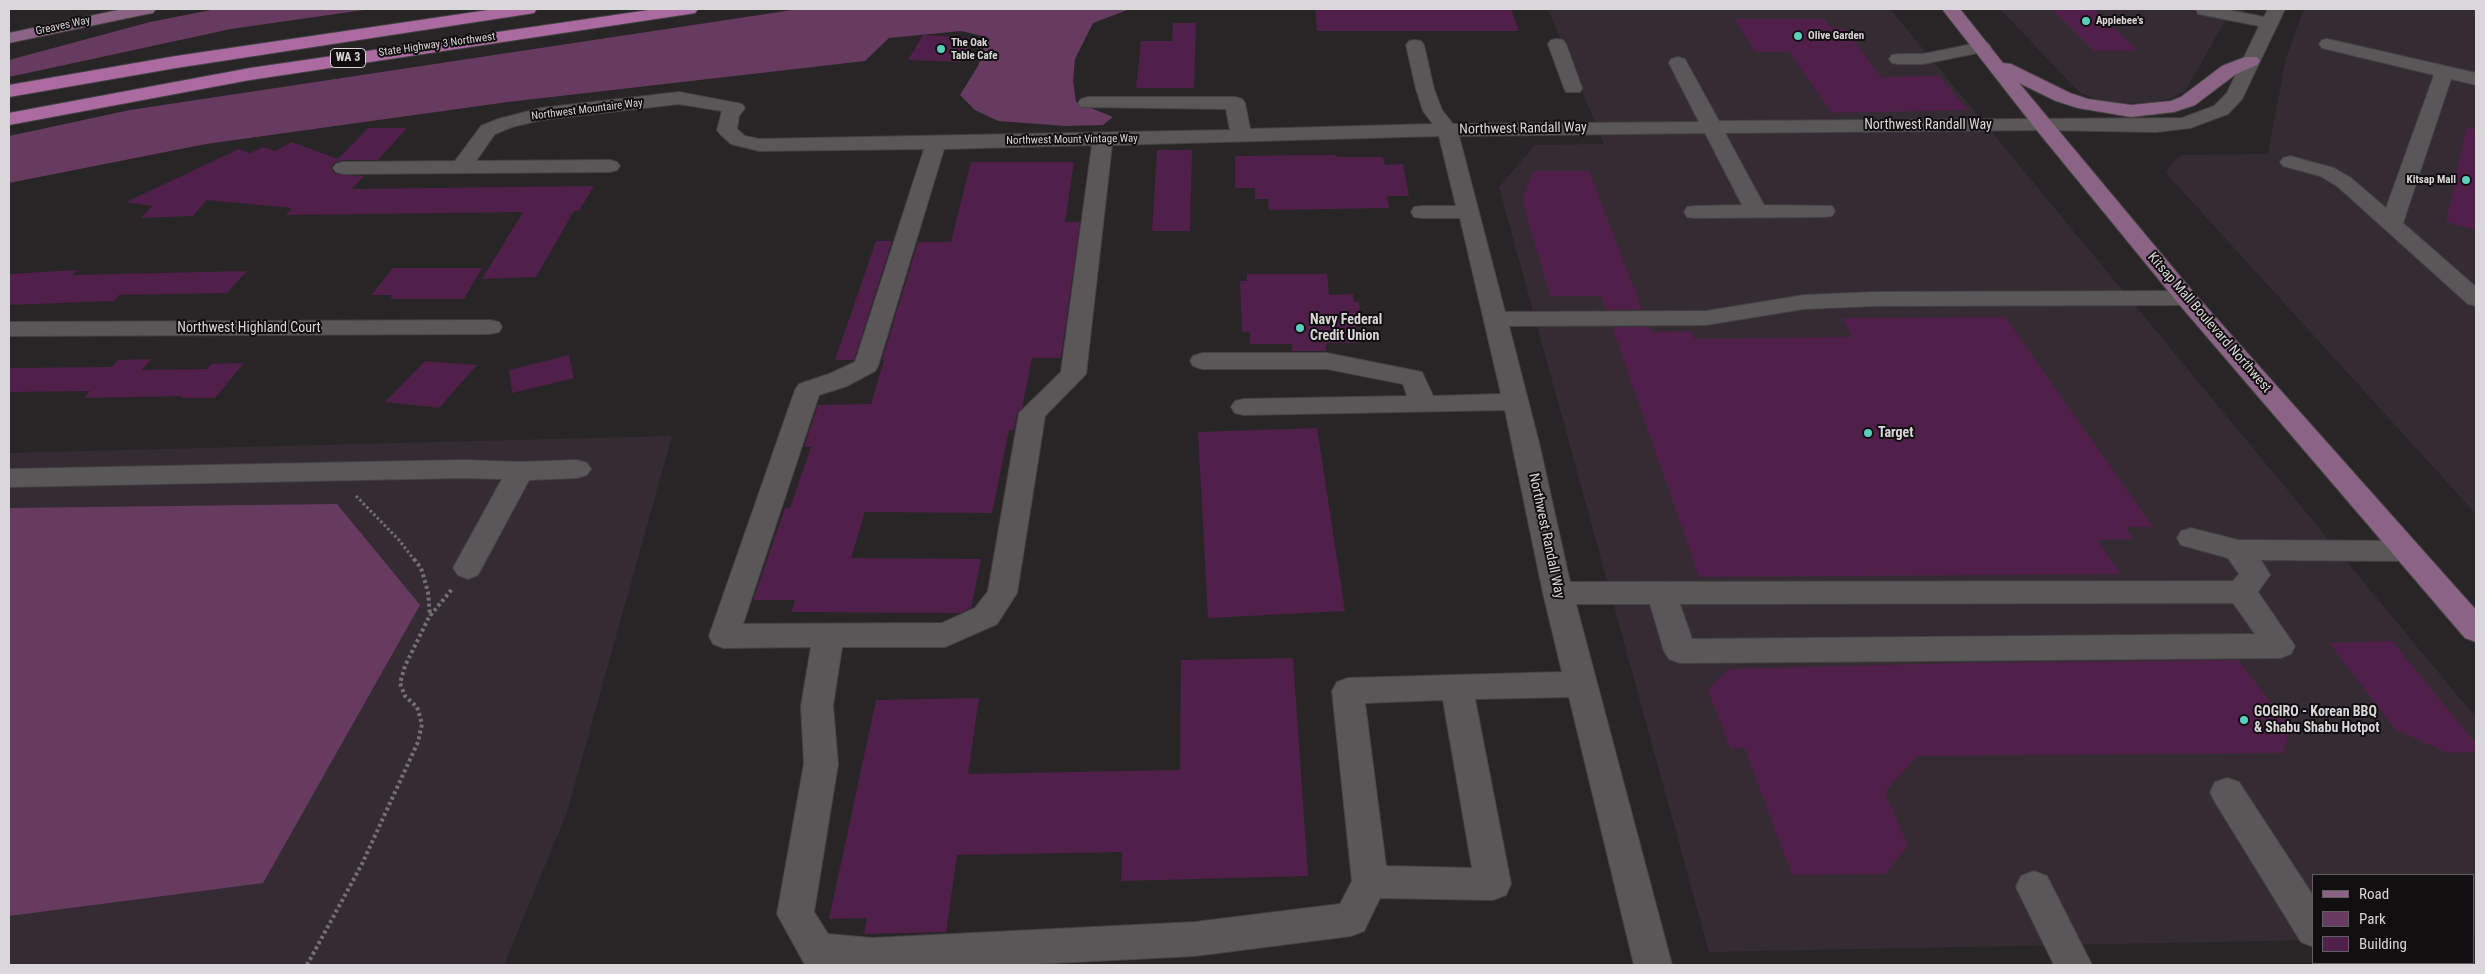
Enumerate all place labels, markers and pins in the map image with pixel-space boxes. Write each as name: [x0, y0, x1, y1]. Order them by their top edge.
place label: Applebee's: [2096, 14, 2143, 28]
marker: Applebee's: [2080, 15, 2092, 27]
place label: Olive Garden: [1808, 29, 1864, 43]
marker: Olive Garden: [1792, 30, 1804, 42]
place label: The Oak Table Cafe: [951, 36, 997, 62]
marker: The Oak Table Cafe: [935, 43, 947, 55]
place label: Kitsap Mall: [2407, 173, 2456, 187]
marker: Kitsap Mall: [2460, 174, 2472, 186]
place label: Navy Federal Credit Union: [1310, 312, 1382, 344]
marker: Navy Federal Credit Union: [1294, 322, 1306, 334]
place label: Target: [1878, 425, 1914, 441]
marker: Target: [1862, 427, 1874, 439]
place label: GOGIRO - Korean BBQ & Shabu Shabu Hotpot: [2254, 704, 2380, 736]
marker: GOGIRO - Korean BBQ & Shabu Shabu Hotpot: [2238, 714, 2250, 726]

